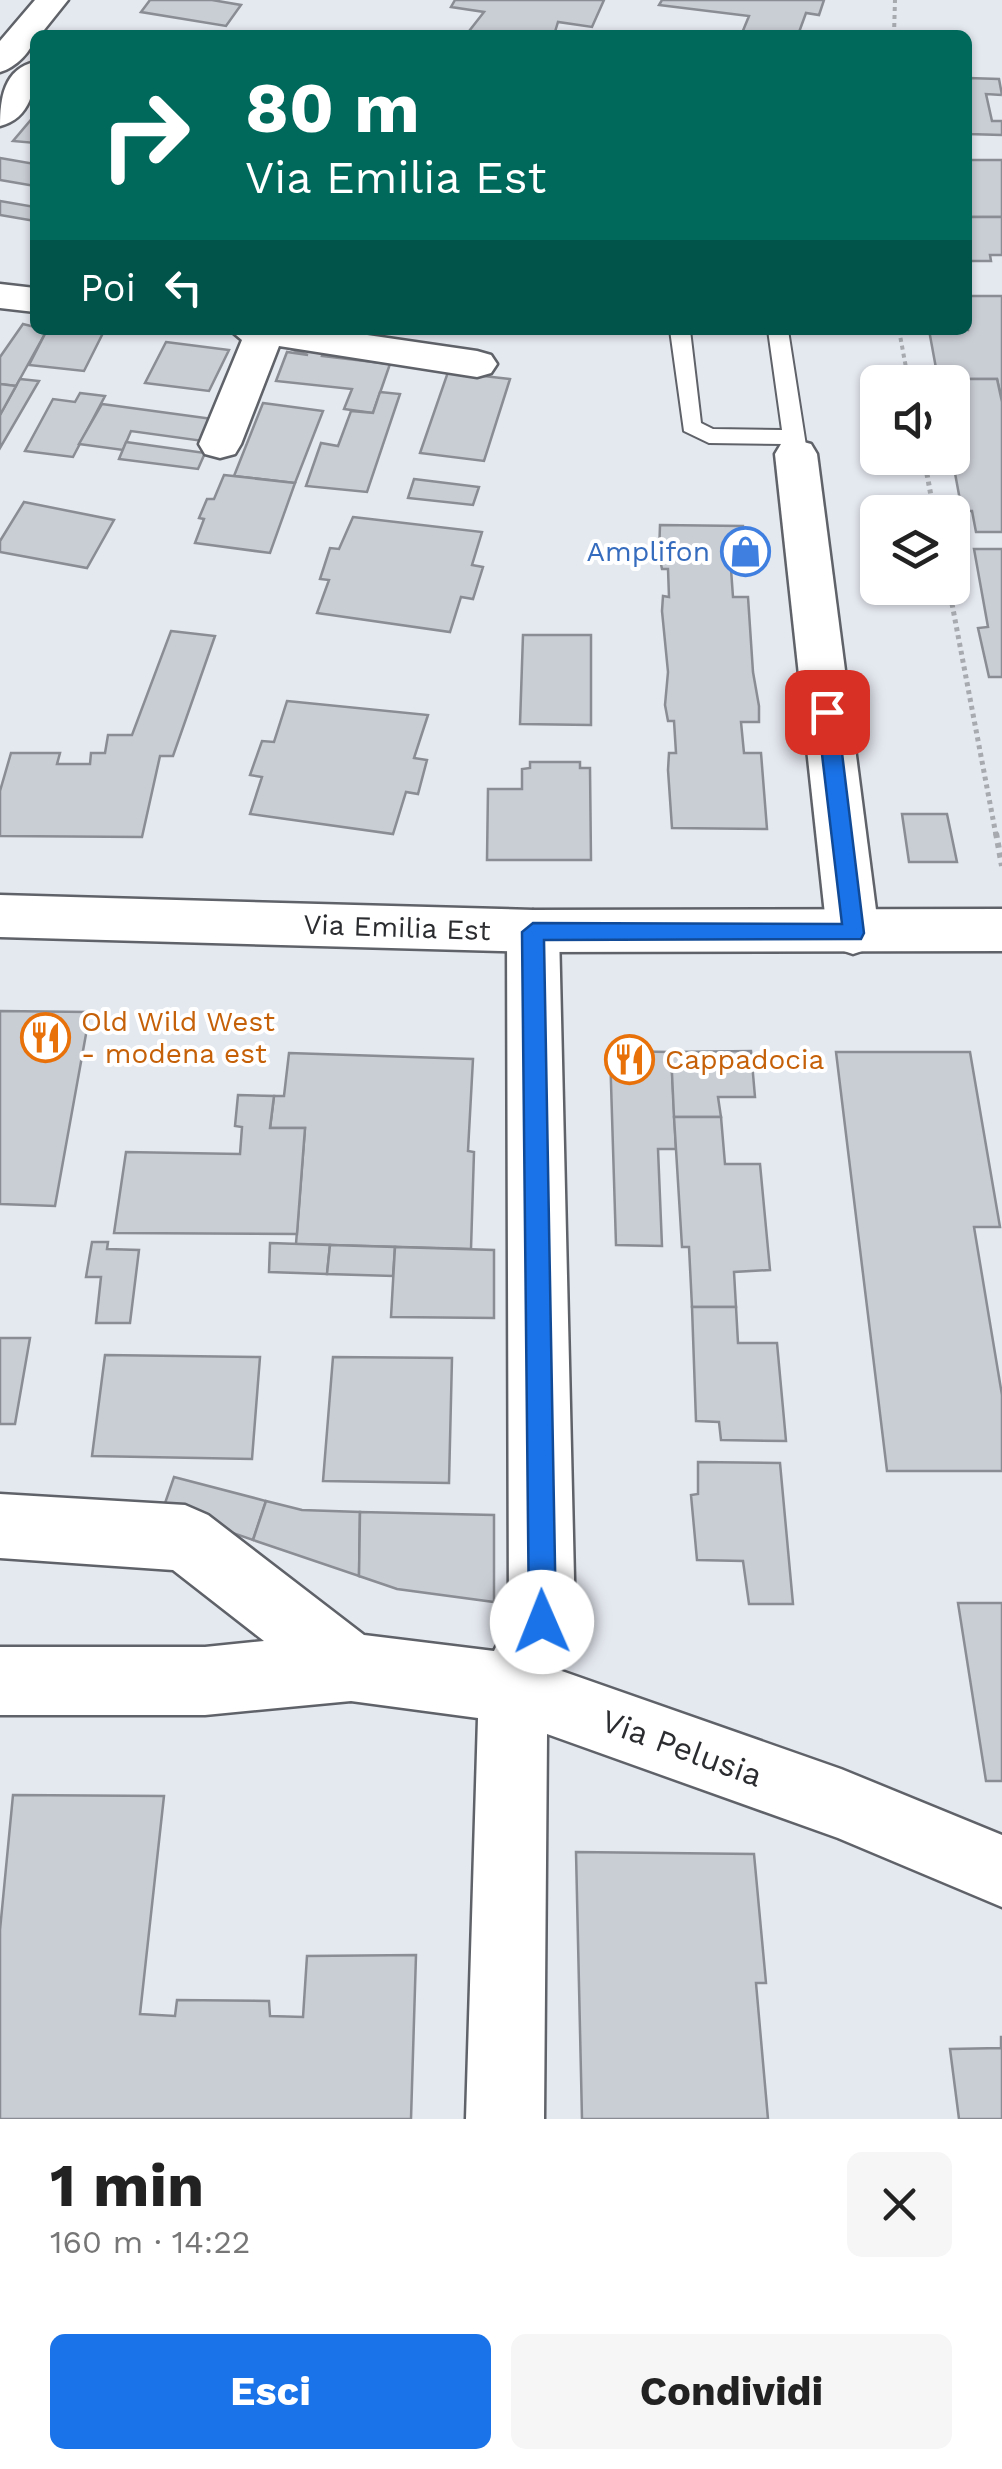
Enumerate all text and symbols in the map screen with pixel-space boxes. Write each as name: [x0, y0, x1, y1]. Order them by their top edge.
text: 80 m: [245, 67, 420, 149]
icon: right: [80, 70, 210, 200]
text: Via Emilia Est: [245, 151, 546, 204]
icon: left: [156, 260, 211, 315]
text: Poi: [80, 266, 136, 310]
map controls: [860, 365, 970, 605]
button: sound: [860, 365, 970, 475]
button: layers: [860, 495, 970, 605]
shop icon: Amplifon: [719, 525, 771, 577]
place label: Amplifon: [587, 535, 710, 568]
pin: [785, 670, 870, 755]
icon: arrive: [800, 685, 855, 740]
street label: Via Emilia Est: [303, 908, 491, 947]
place label: Old Wild West - modena est: [81, 1005, 275, 1070]
restaurant icon: Old Wild West - modena est: [20, 1011, 72, 1063]
restaurant icon: Cappadocia: [604, 1033, 656, 1085]
place label: Cappadocia: [665, 1043, 825, 1076]
position arrow: [490, 1570, 594, 1674]
street label: Via Pelusia: [596, 1701, 768, 1795]
text: 1 min: [50, 2150, 204, 2221]
button: close: [847, 2152, 952, 2257]
text: 160 m · 14:22: [50, 2223, 250, 2261]
button: Esci: [50, 2334, 491, 2449]
button: Condividi: [511, 2334, 952, 2449]

